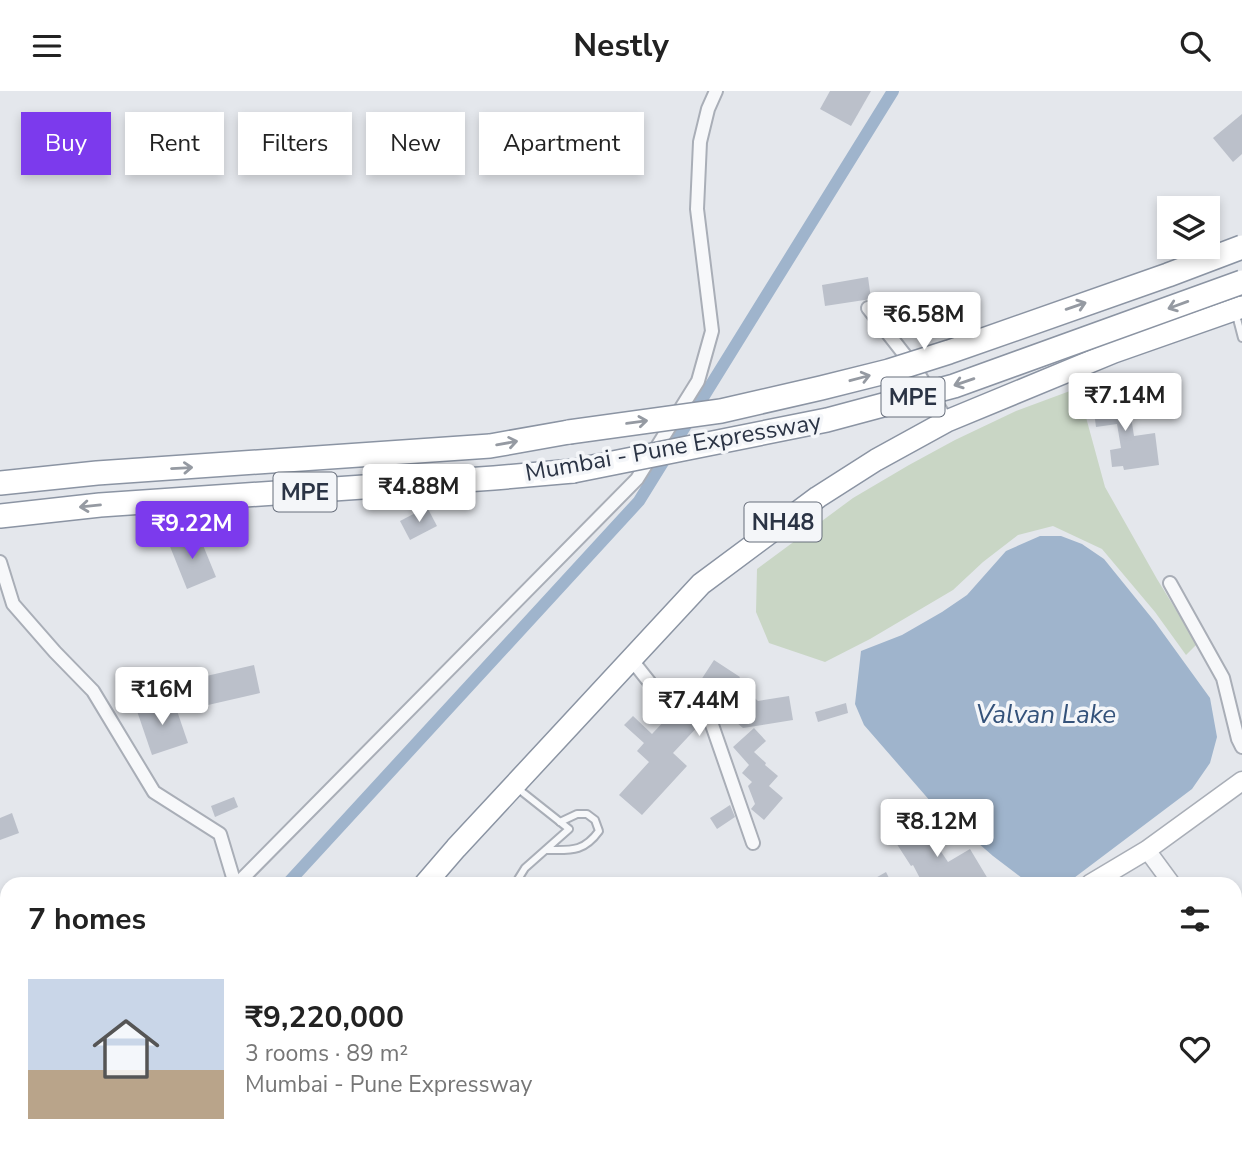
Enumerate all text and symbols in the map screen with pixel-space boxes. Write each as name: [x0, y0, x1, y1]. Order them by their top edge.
text: Nestly: [573, 24, 669, 67]
icon: menu: [28, 27, 66, 65]
icon: search: [1176, 27, 1214, 65]
chip: Buy: [21, 112, 111, 175]
chip: Rent: [125, 112, 224, 175]
chip: Filters: [238, 112, 352, 175]
chip: New: [366, 112, 465, 175]
chip: Apartment: [479, 112, 644, 175]
map controls: [1157, 196, 1220, 259]
button: layers: [1157, 196, 1220, 259]
pin: ₹6.58M: [867, 293, 981, 352]
text: ₹6.58M: [884, 299, 964, 330]
one-way arrow: [1064, 299, 1086, 312]
one-way arrow: [1167, 300, 1189, 312]
one-way arrow: [848, 371, 871, 384]
pin: ₹7.14M: [1068, 373, 1182, 433]
road number: MPE: [881, 377, 944, 417]
one-way arrow: [953, 377, 975, 389]
text: ₹7.14M: [1085, 380, 1165, 411]
street label: Mumbai - Pune Expressway: [523, 405, 824, 489]
one-way arrow: [625, 416, 648, 429]
one-way arrow: [495, 436, 518, 449]
one-way arrow: [170, 461, 193, 474]
pin: ₹4.88M: [362, 465, 476, 524]
text: ₹4.88M: [379, 471, 459, 502]
road number: MPE: [274, 473, 336, 511]
one-way arrow: [79, 500, 102, 513]
pin: ₹9.22M: [135, 501, 249, 561]
road number: NH48: [744, 503, 822, 541]
text: ₹9.22M: [152, 508, 232, 539]
pin: ₹16M: [121, 667, 203, 727]
text: ₹16M: [131, 674, 193, 705]
pin: ₹7.44M: [642, 679, 756, 738]
text: ₹7.44M: [659, 685, 739, 716]
water label: Valvan Lake: [976, 697, 1116, 732]
pin: ₹8.12M: [880, 799, 994, 859]
text: ₹8.12M: [897, 806, 977, 837]
text: 7 homes: [28, 899, 146, 940]
icon: filters: [1176, 900, 1214, 938]
text: ₹9,220,000: [245, 997, 404, 1038]
icon: home: [84, 1007, 168, 1091]
icon: heart: [1176, 1030, 1214, 1068]
text: 3 rooms · 89 m²: [245, 1038, 408, 1069]
text: Mumbai - Pune Expressway: [245, 1069, 532, 1100]

